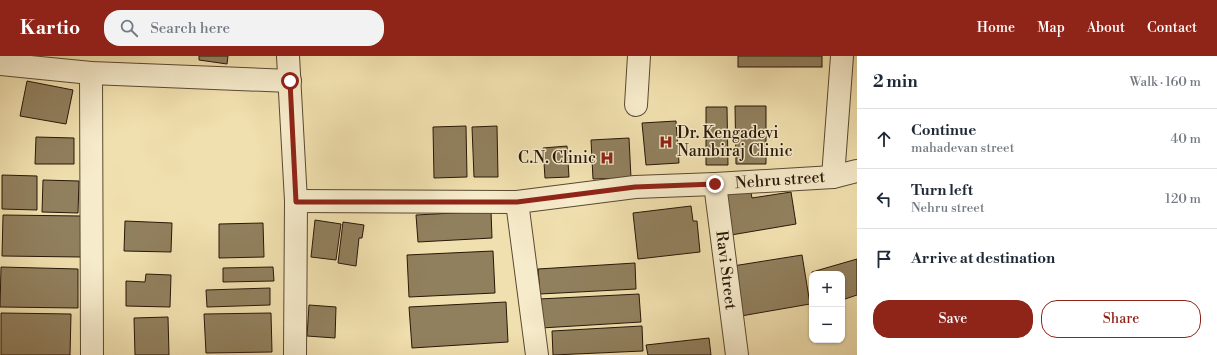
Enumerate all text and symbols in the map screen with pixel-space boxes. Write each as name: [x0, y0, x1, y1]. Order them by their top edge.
search box: [104, 10, 384, 46]
text: Kartio: [20, 16, 80, 40]
icon: search: [118, 17, 140, 39]
text: Search here: [150, 19, 230, 38]
text: Home: [977, 19, 1015, 37]
text: Map: [1037, 19, 1065, 37]
text: About: [1087, 19, 1125, 37]
text: Contact: [1147, 19, 1197, 37]
text: 2 min: [873, 71, 918, 93]
route start: [281, 72, 299, 90]
text: Walk · 160 m: [1130, 74, 1201, 90]
text: Continue: [911, 121, 976, 140]
place label: Dr. Kengadevi Nambiraj Clinic: [677, 123, 792, 161]
icon: ahead: [873, 128, 895, 150]
text: 40 m: [1171, 131, 1201, 147]
hospital icon: Dr. Kengadevi Nambiraj Clinic: [658, 134, 674, 150]
text: mahadevan street: [911, 140, 1014, 156]
place label: C.N. Clinic: [518, 148, 596, 168]
hospital icon: C.N. Clinic: [599, 150, 615, 166]
street label: Nehru street: [734, 167, 826, 193]
route end: [706, 175, 724, 193]
text: Turn left: [911, 181, 973, 200]
icon: left: [873, 188, 895, 210]
text: 120 m: [1165, 191, 1201, 207]
text: Nehru street: [911, 200, 985, 216]
street label: Ravi Street: [711, 229, 741, 311]
icon: arrive: [873, 248, 895, 270]
text: Arrive at destination: [911, 249, 1055, 268]
map controls: [809, 271, 845, 343]
button: +: [809, 271, 845, 307]
button: Save: [873, 300, 1033, 338]
button: Share: [1041, 300, 1201, 338]
button: −: [809, 307, 845, 343]

